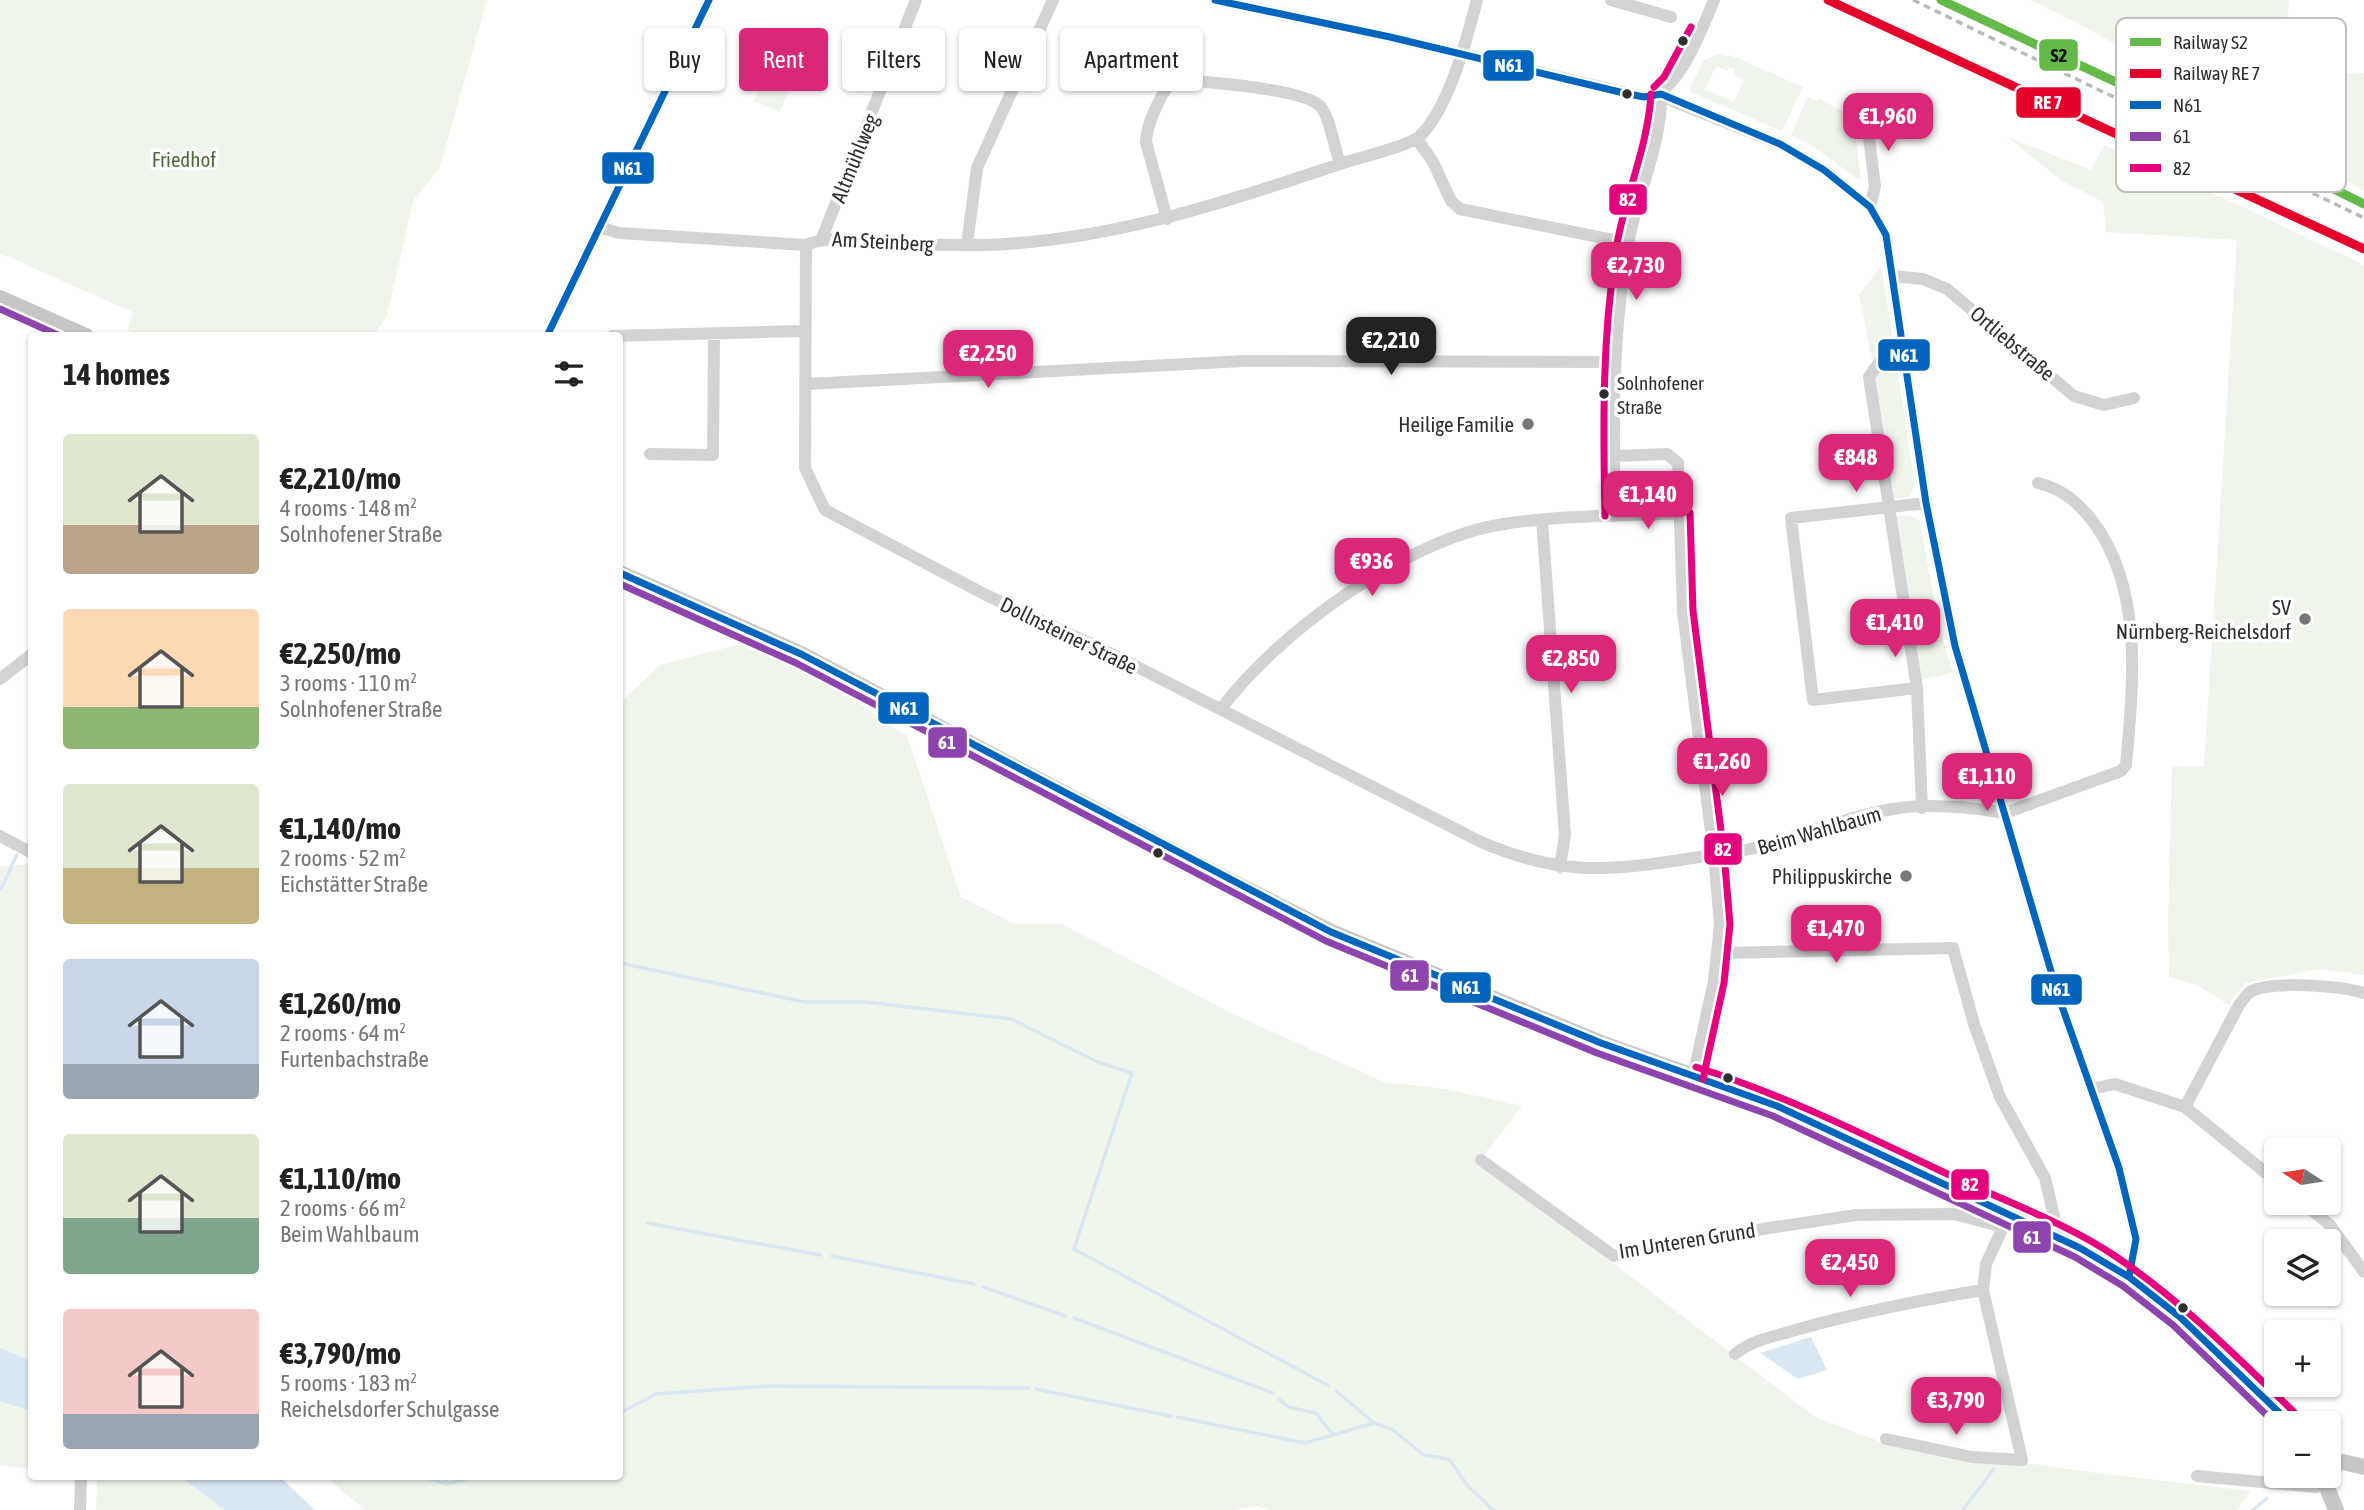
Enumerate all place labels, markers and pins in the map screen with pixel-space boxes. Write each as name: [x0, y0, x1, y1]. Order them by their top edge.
unlabelled marker: [1676, 34, 1690, 48]
unlabelled marker: [1620, 87, 1634, 101]
pin: €1,960: [1831, 94, 1945, 153]
pin: €2,730: [1579, 243, 1693, 302]
pin: €2,210: [1334, 318, 1448, 377]
pin: €2,250: [931, 330, 1045, 390]
place label: Solnhofener Straße: [1617, 372, 1704, 418]
marker: Solnhofener Straße: [1597, 387, 1611, 401]
place label: Heilige Familie: [1398, 412, 1514, 436]
marker: Heilige Familie: [1520, 416, 1536, 432]
pin: €848: [1815, 434, 1897, 494]
pin: €1,140: [1591, 472, 1705, 531]
pin: €936: [1331, 538, 1413, 598]
place label: SV Nürnberg-Reichelsdorf: [2116, 595, 2292, 643]
pin: €1,410: [1838, 600, 1952, 659]
marker: SV Nürnberg-Reichelsdorf: [2297, 611, 2313, 627]
pin: €2,850: [1514, 636, 1628, 695]
pin: €1,260: [1665, 738, 1779, 798]
pin: €1,110: [1930, 754, 2044, 813]
unlabelled marker: [1151, 846, 1165, 860]
place label: Philippuskirche: [1772, 864, 1892, 888]
marker: Philippuskirche: [1898, 868, 1914, 884]
pin: €1,470: [1779, 906, 1893, 965]
unlabelled marker: [1721, 1071, 1735, 1085]
pin: €2,450: [1793, 1240, 1907, 1299]
unlabelled marker: [2176, 1301, 2190, 1315]
pin: €3,790: [1899, 1378, 2013, 1437]

